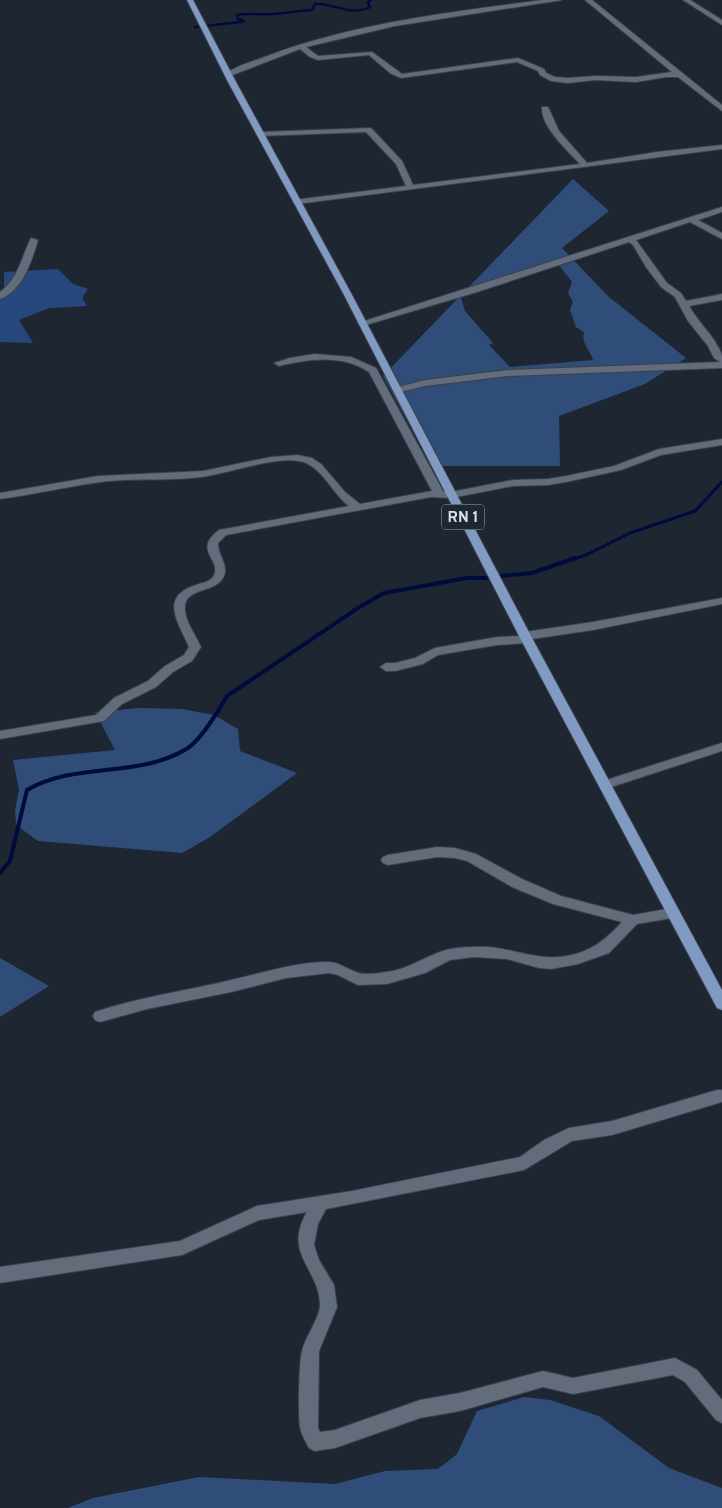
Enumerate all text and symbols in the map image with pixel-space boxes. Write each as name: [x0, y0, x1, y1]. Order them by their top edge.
road number: RN 1: [442, 504, 484, 530]

